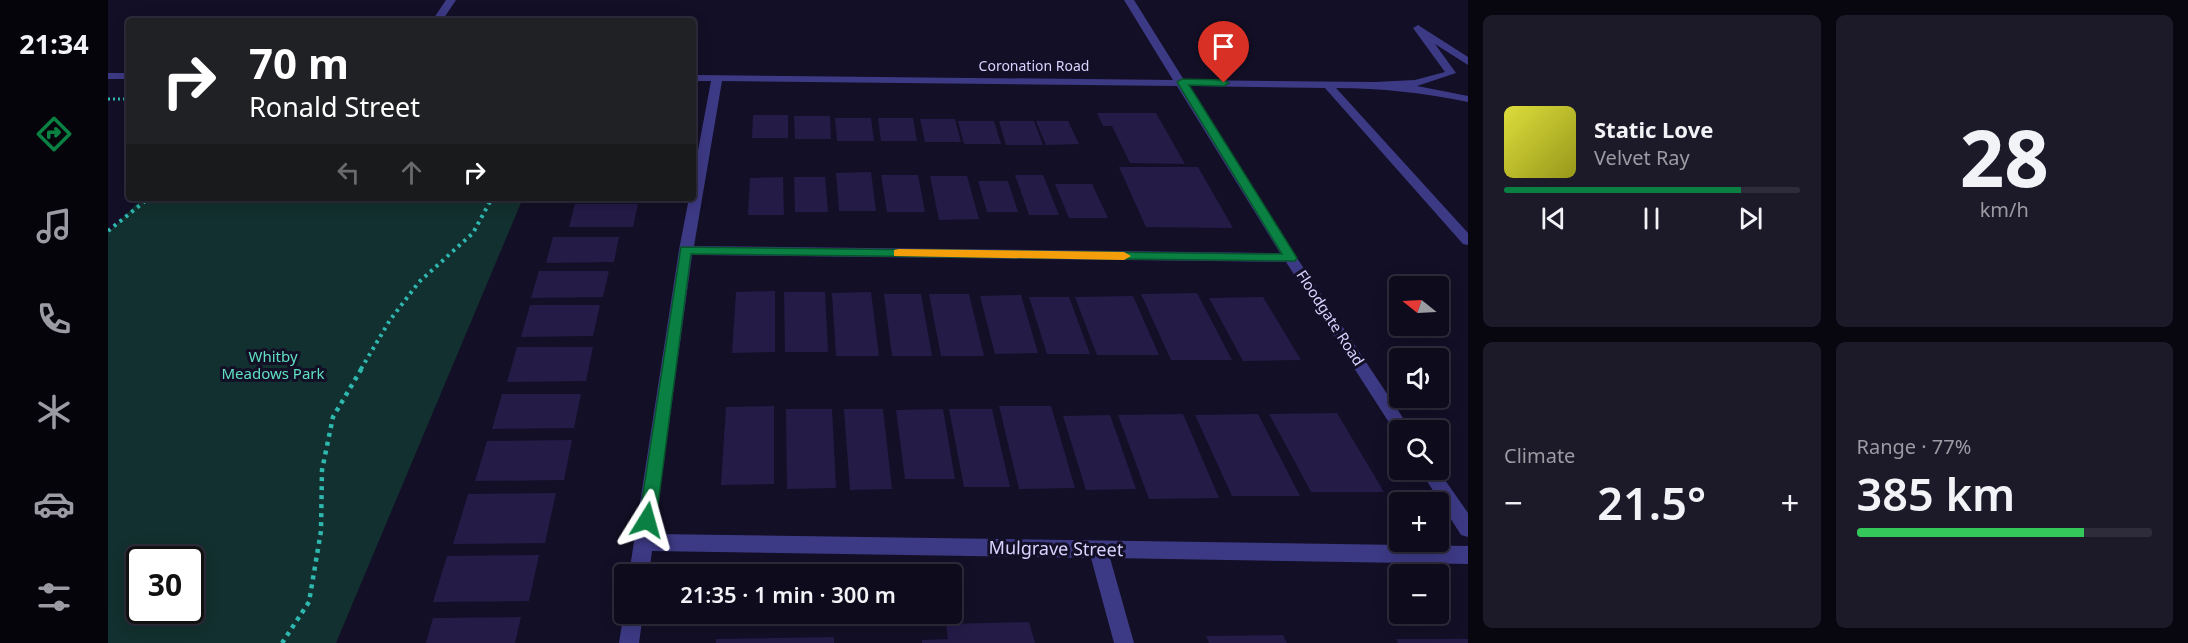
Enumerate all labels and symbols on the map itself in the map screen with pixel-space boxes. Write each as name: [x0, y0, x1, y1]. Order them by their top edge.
pin: [1198, 21, 1249, 83]
street label: Coronation Road: [979, 56, 1089, 75]
street label: Floodgate Road: [1292, 266, 1369, 369]
north arrow: [1389, 276, 1449, 336]
park label: Whitby Meadows Park: [221, 346, 325, 383]
position arrow: [615, 488, 679, 552]
street label: Mulgrave Street: [989, 535, 1124, 561]
speed limit sign: 30: [126, 546, 204, 624]

